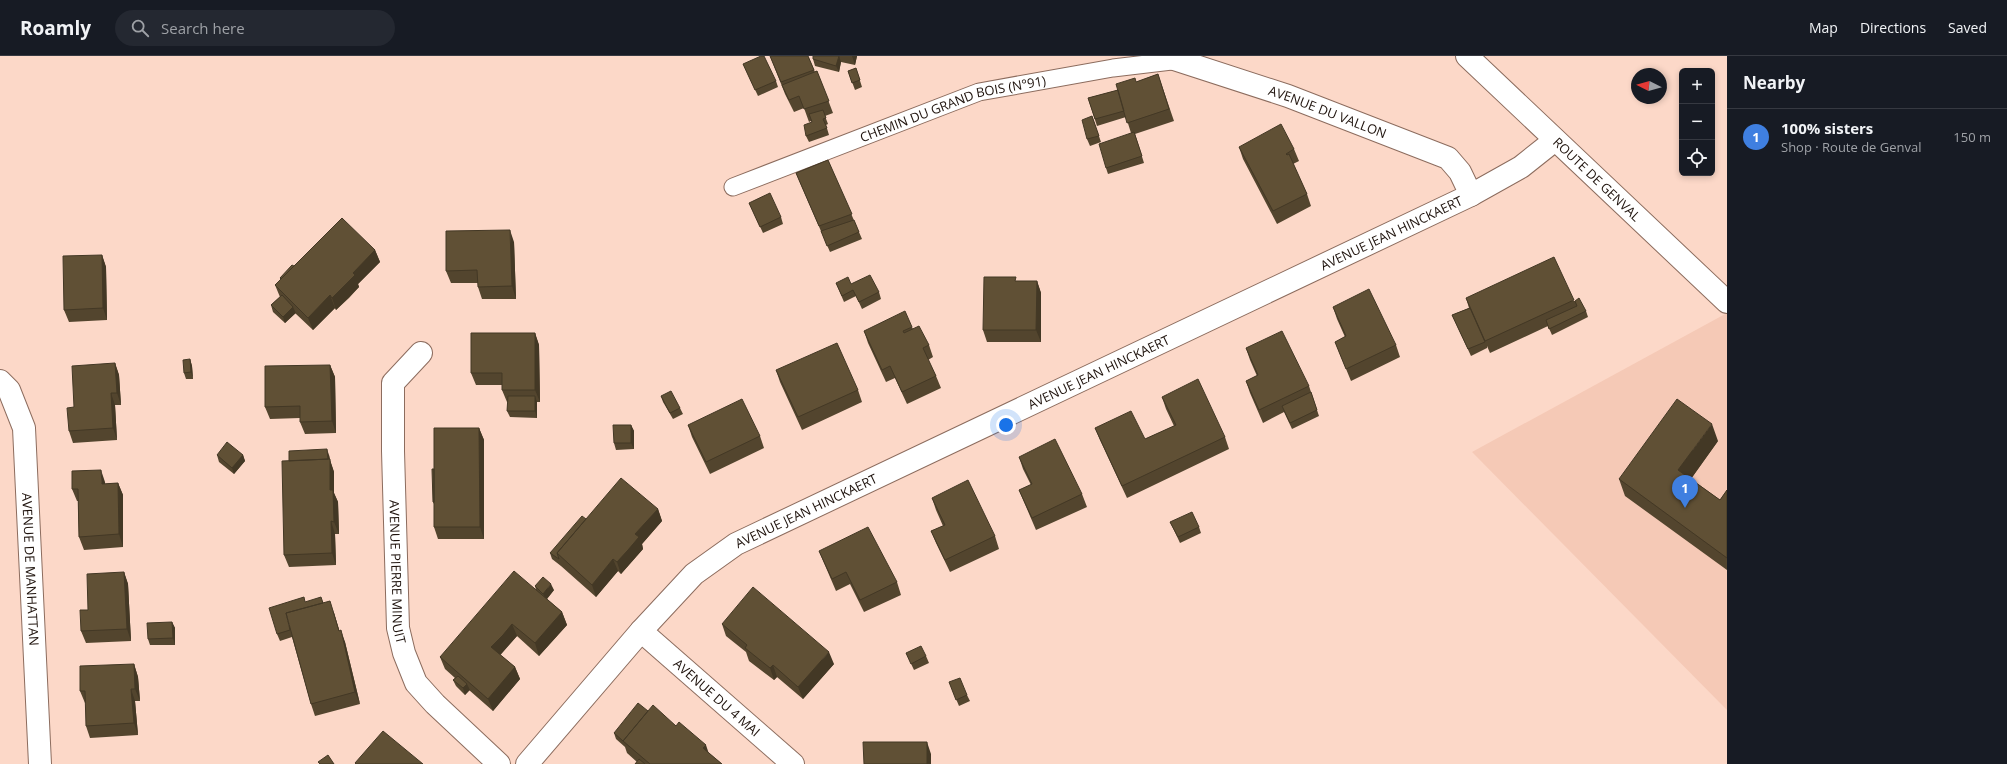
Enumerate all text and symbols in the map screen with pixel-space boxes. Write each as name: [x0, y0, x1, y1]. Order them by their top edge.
search box: [115, 10, 395, 46]
text: Roamly: [20, 15, 91, 41]
icon: search: [129, 17, 151, 39]
text: Search here: [161, 18, 245, 38]
text: Map: [1809, 18, 1838, 37]
text: Directions: [1860, 18, 1926, 37]
text: Saved: [1948, 18, 1987, 37]
north arrow: [1631, 68, 1667, 104]
map controls: [1679, 68, 1715, 176]
button: +: [1679, 68, 1715, 104]
street label: CHEMIN DU GRAND BOIS (N°91): [857, 71, 1047, 146]
text: Nearby: [1743, 71, 1805, 94]
street label: AVENUE DU VALLON: [1266, 81, 1389, 142]
button: −: [1679, 104, 1715, 140]
text: 100% sisters: [1781, 118, 1873, 138]
text: 1: [1752, 128, 1760, 146]
text: 150 m: [1953, 128, 1991, 146]
street label: ROUTE DE GENVAL: [1549, 133, 1645, 225]
text: Shop · Route de Genval: [1781, 138, 1922, 156]
button: locate: [1679, 140, 1715, 176]
street label: AVENUE JEAN HINCKAERT: [1317, 191, 1466, 274]
street label: AVENUE JEAN HINCKAERT: [1025, 330, 1173, 413]
your location: [996, 415, 1016, 435]
street label: AVENUE JEAN HINCKAERT: [732, 469, 881, 552]
pin: 1: [1672, 475, 1698, 508]
street label: AVENUE DE MANHATTAN: [18, 492, 43, 646]
street label: AVENUE PIERRE MINUIT: [385, 500, 411, 646]
street label: AVENUE DU 4 MAI: [670, 655, 764, 740]

